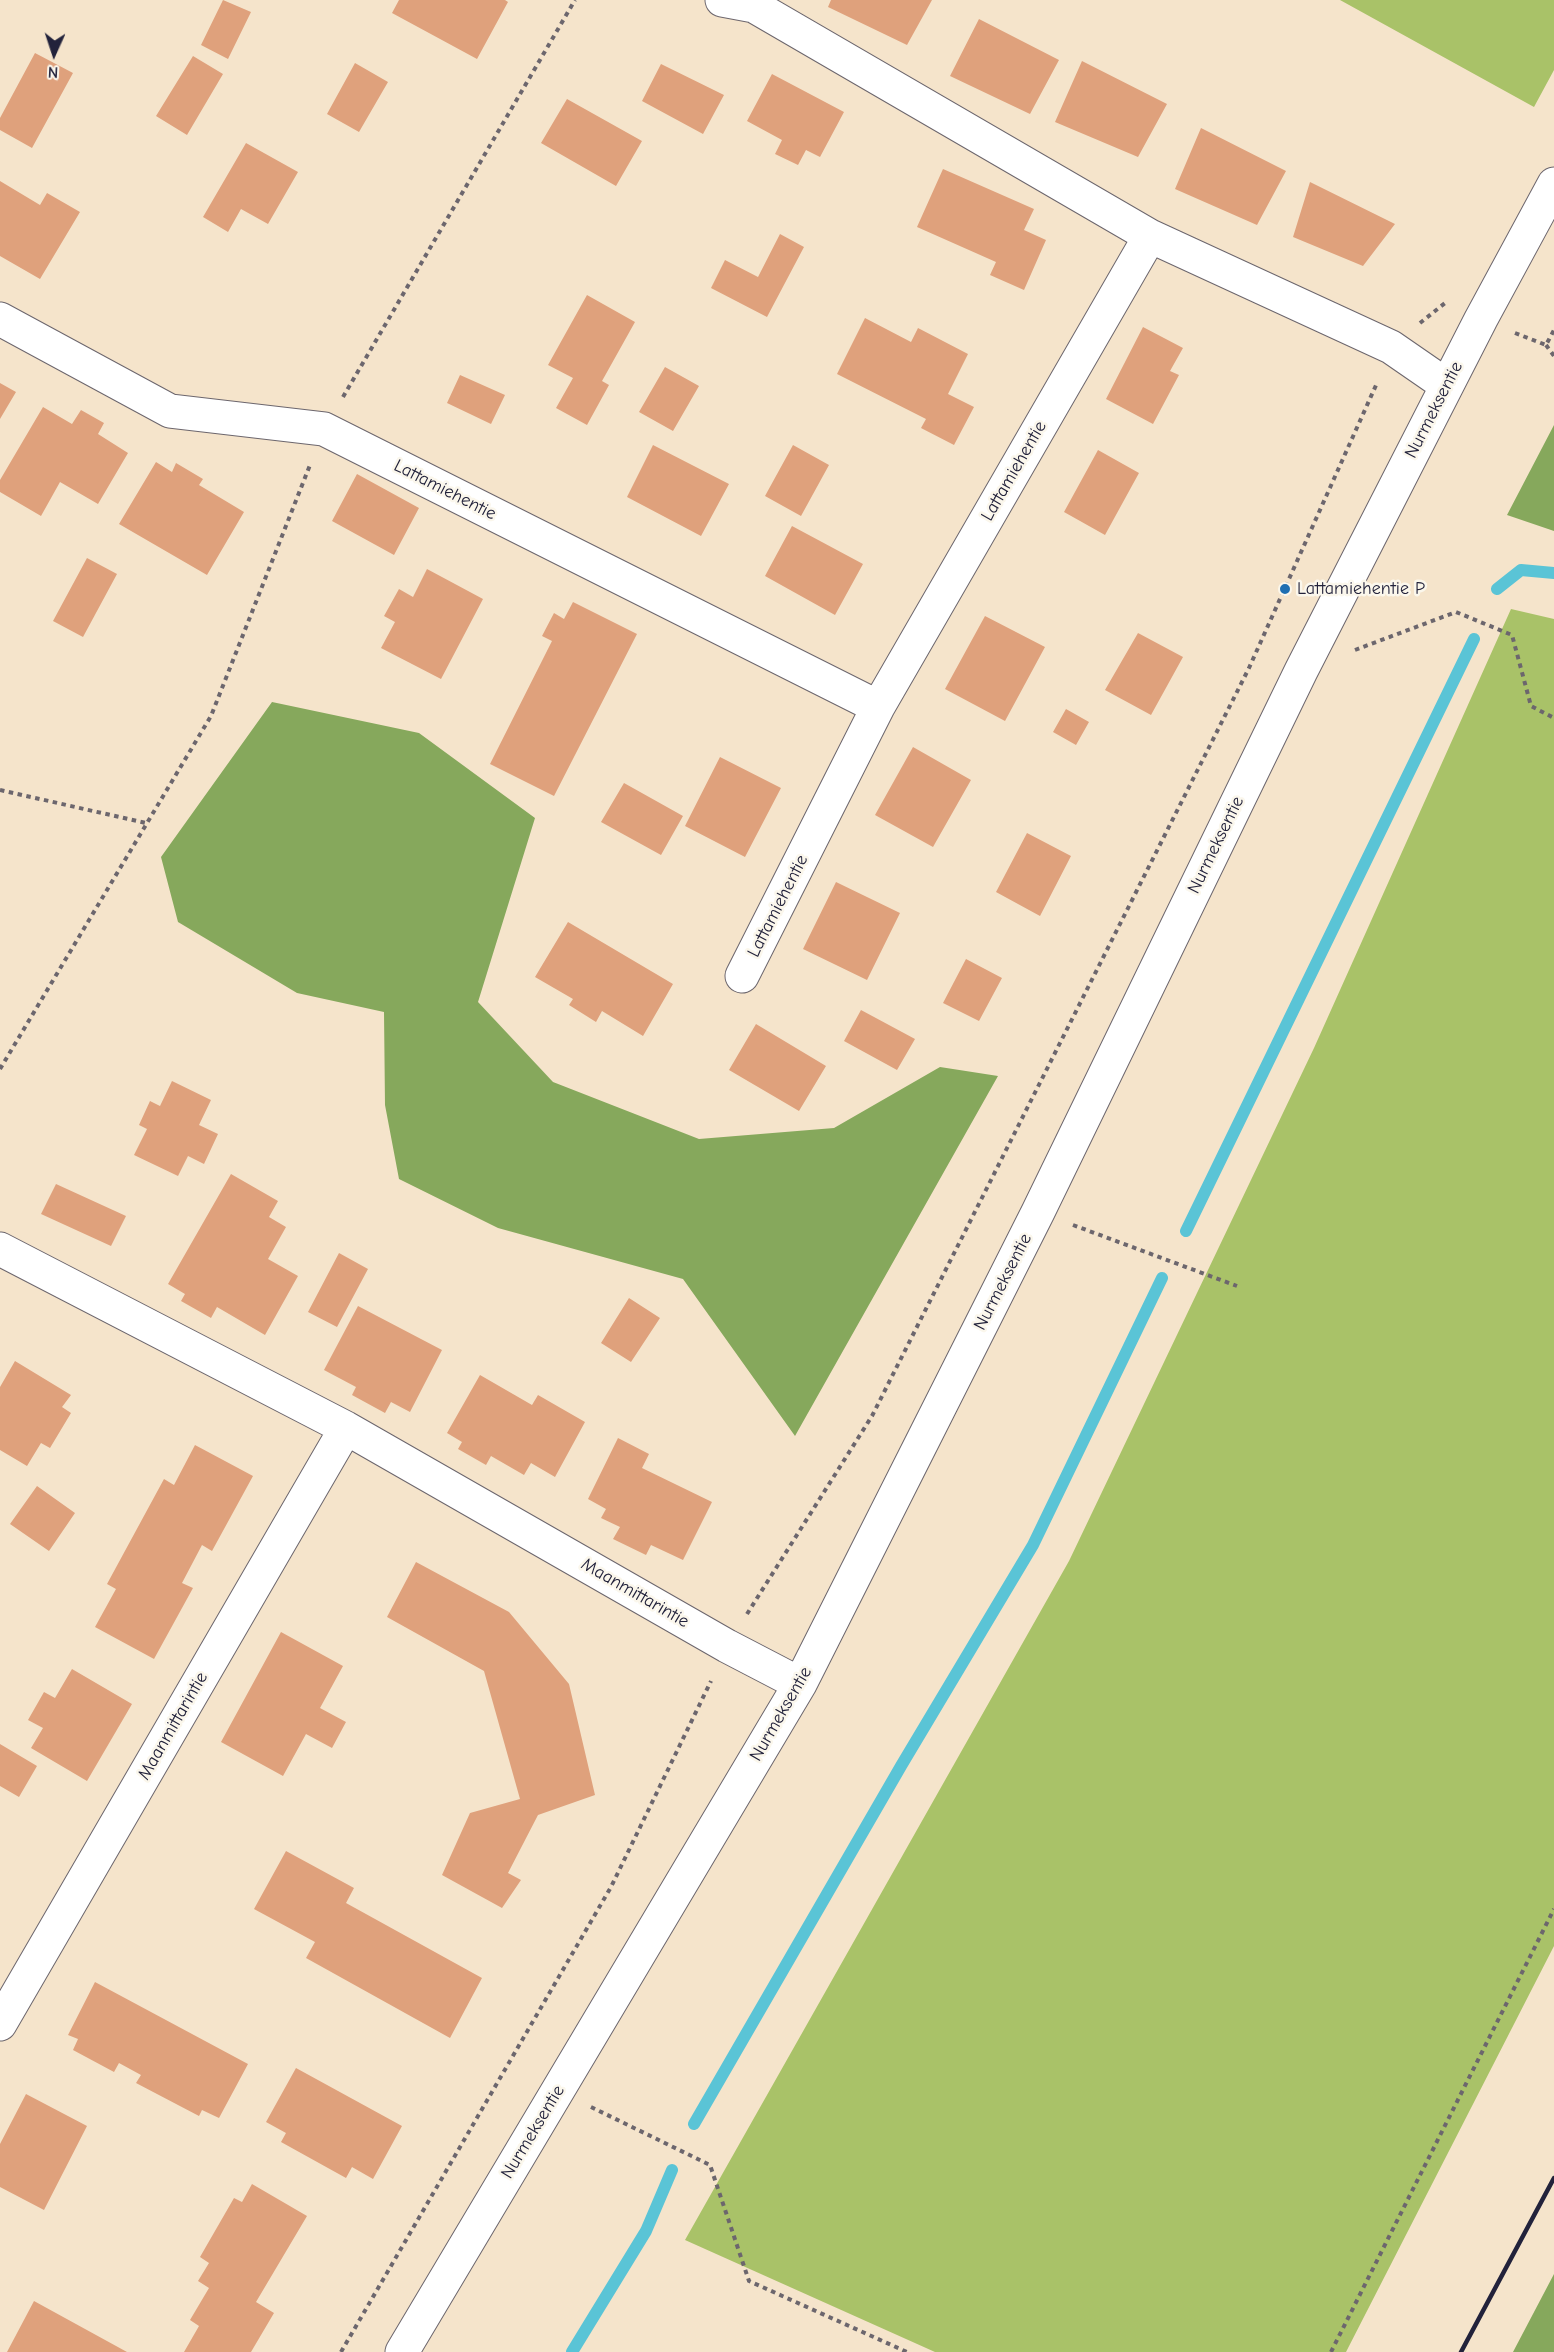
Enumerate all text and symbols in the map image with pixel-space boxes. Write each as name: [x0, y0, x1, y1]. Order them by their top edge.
north arrow: [24, 24, 84, 84]
text: N: [47, 63, 59, 81]
street label: Nurmeksentie: [1400, 358, 1468, 462]
street label: Lattamiehentie: [977, 417, 1051, 525]
street label: Lattamiehentie: [390, 455, 500, 525]
place label: Lattamiehentie P: [1297, 578, 1425, 600]
marker: Lattamiehentie P: [1278, 582, 1292, 596]
street label: Nurmeksentie: [1183, 793, 1249, 897]
street label: Lattamiehentie: [743, 851, 813, 961]
street label: Nurmeksentie: [969, 1230, 1037, 1334]
street label: Maanmittarintie: [577, 1553, 693, 1633]
street label: Nurmeksentie: [745, 1663, 817, 1765]
street label: Maanmittarintie: [133, 1668, 213, 1784]
street label: Nurmeksentie: [497, 2081, 569, 2183]

